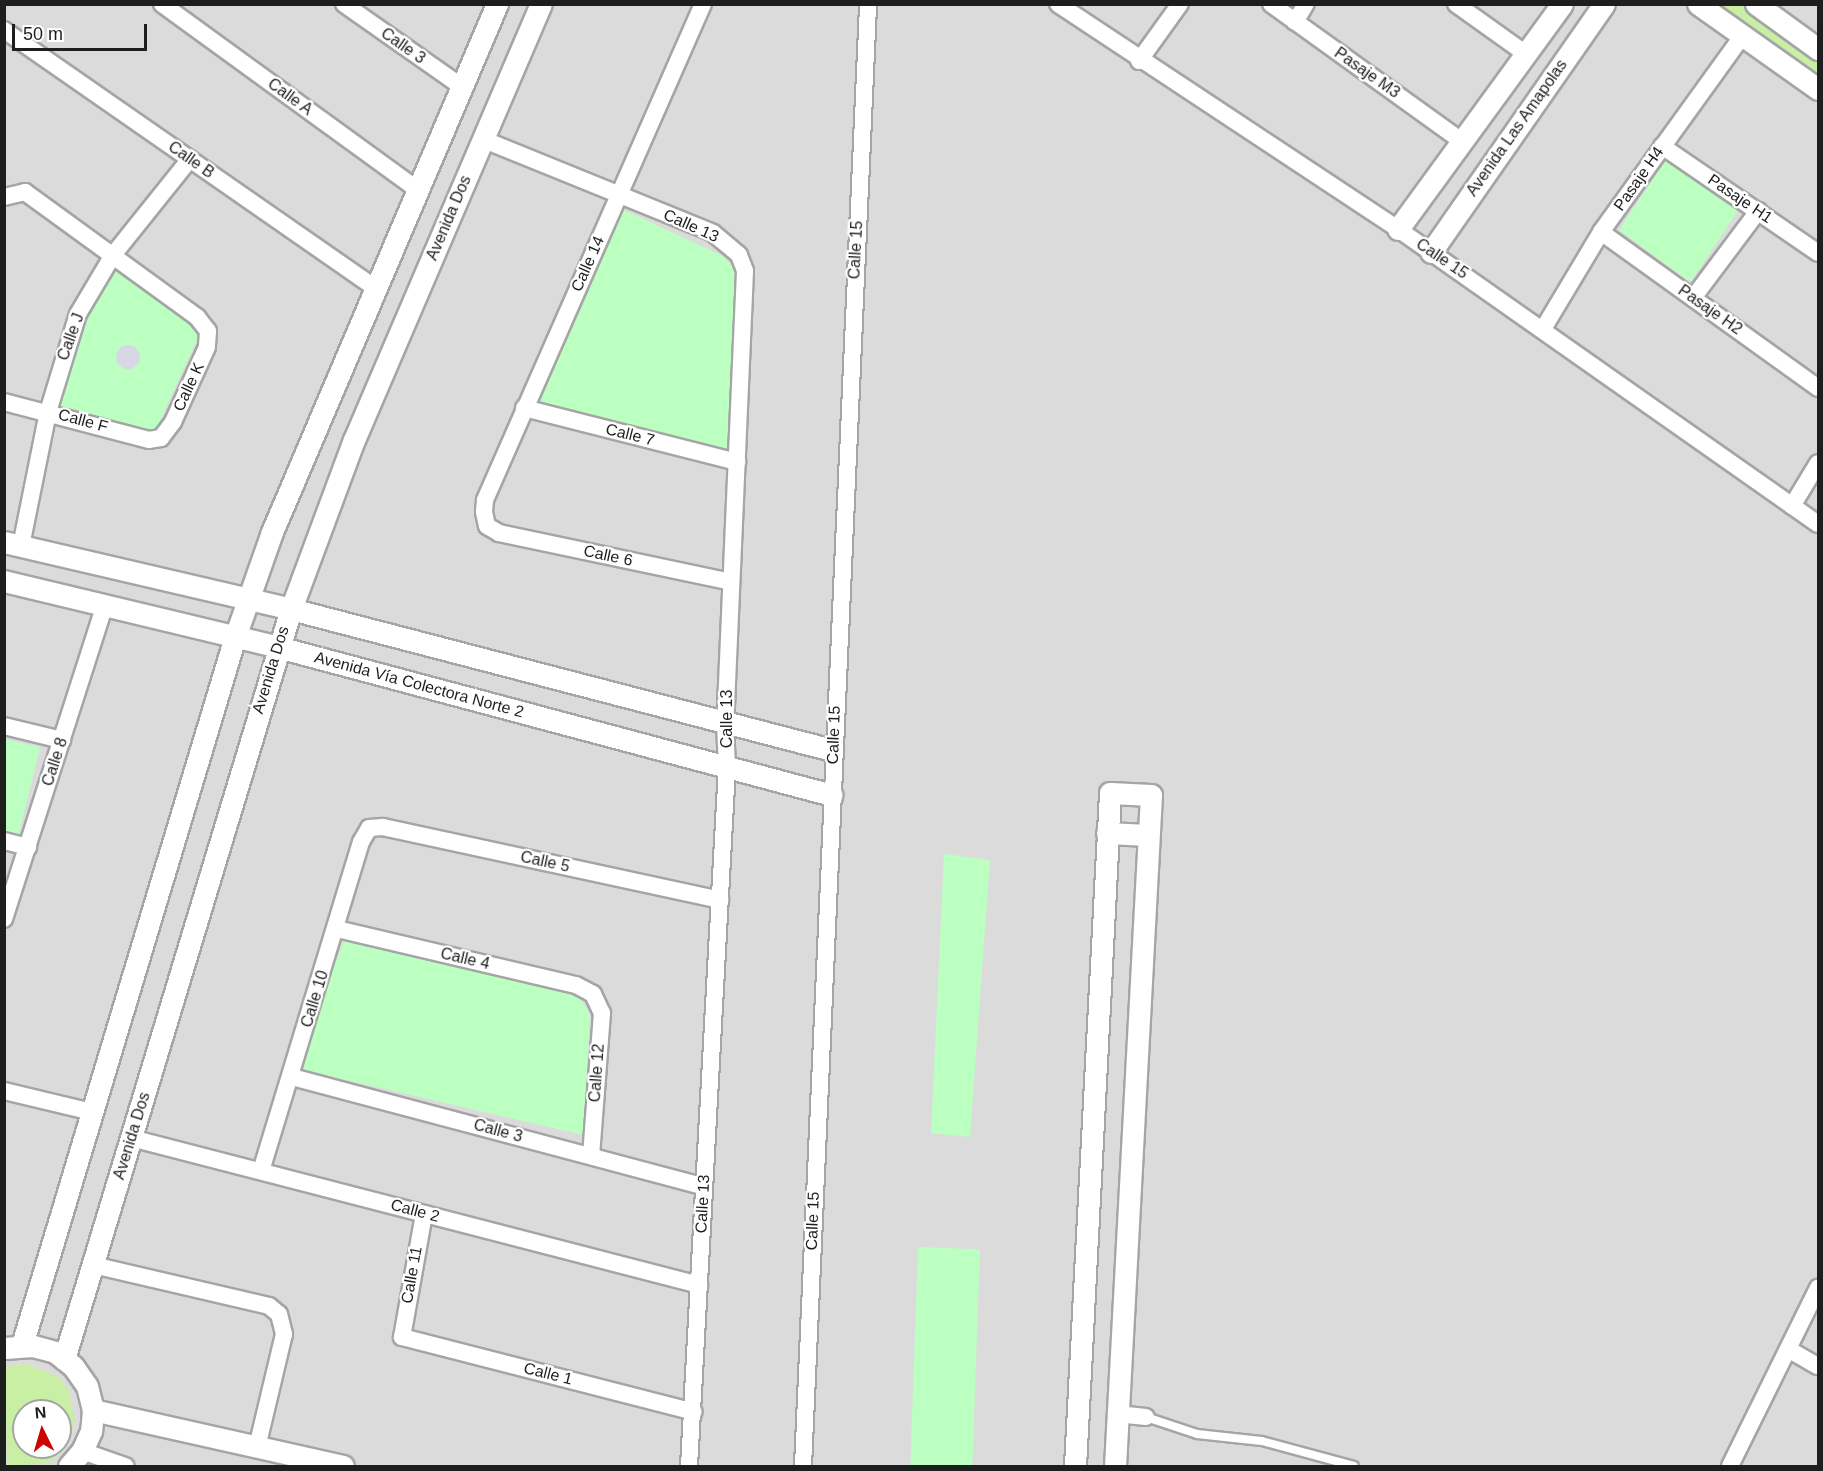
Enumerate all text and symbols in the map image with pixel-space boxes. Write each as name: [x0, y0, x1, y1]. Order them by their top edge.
scale bar: [15, 12, 150, 50]
text: 50 m: [23, 24, 63, 44]
street label: Calle 3: [377, 24, 429, 68]
street label: Pasaje M3: [1331, 43, 1403, 103]
street label: Avenida Las Amapolas: [1462, 56, 1572, 200]
street label: Calle A: [263, 74, 317, 120]
street label: Calle B: [164, 137, 218, 183]
street label: Pasaje H4: [1610, 143, 1668, 215]
street label: Pasaje H1: [1704, 170, 1776, 228]
street label: Avenida Dos: [422, 173, 476, 263]
street label: Calle 13: [660, 205, 722, 247]
street label: Calle 15: [845, 220, 867, 280]
street label: Calle 14: [567, 233, 609, 295]
street label: Calle 15: [1412, 235, 1472, 283]
street label: Pasaje H2: [1674, 281, 1746, 339]
street label: Calle J: [54, 311, 88, 363]
street label: Calle K: [169, 360, 209, 414]
street label: Calle F: [56, 405, 110, 437]
street label: Calle 7: [604, 420, 656, 450]
street label: Calle 6: [582, 541, 634, 571]
street label: Avenida Dos: [249, 624, 293, 716]
street label: Avenida Vía Colectora Norte 2: [312, 648, 526, 722]
street label: Calle 13: [717, 690, 737, 748]
street label: Calle 15: [823, 705, 845, 765]
street label: Calle 8: [38, 735, 72, 789]
street label: Calle 5: [519, 847, 571, 877]
street label: Calle 4: [439, 944, 491, 974]
street label: Calle 10: [297, 968, 333, 1030]
street label: Calle 12: [585, 1043, 609, 1103]
street label: Avenida Dos: [110, 1090, 154, 1182]
street label: Calle 3: [471, 1115, 525, 1147]
street label: Calle 13: [692, 1174, 714, 1234]
street label: Calle 15: [802, 1191, 824, 1251]
street label: Calle 2: [388, 1195, 442, 1227]
street label: Calle 11: [398, 1245, 426, 1305]
street label: Calle 1: [522, 1359, 574, 1389]
north arrow: [12, 1399, 72, 1459]
text: N: [34, 1404, 47, 1422]

